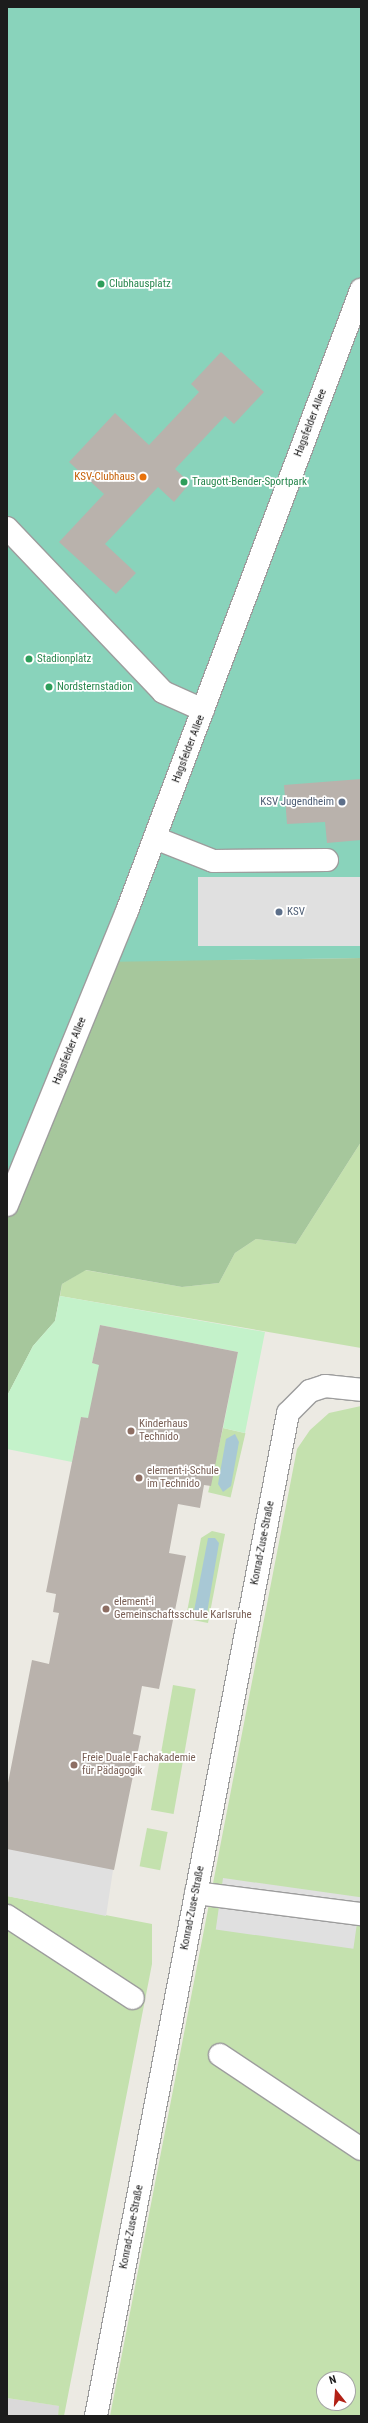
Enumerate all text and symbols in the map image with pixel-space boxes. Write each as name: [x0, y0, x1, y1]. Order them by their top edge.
place label: Clubhausplatz: [109, 277, 171, 291]
marker: Clubhausplatz: [96, 279, 106, 289]
street label: Hagsfelder Allee: [292, 387, 330, 459]
place label: KSV-Clubhaus: [74, 470, 135, 484]
marker: KSV-Clubhaus: [138, 472, 148, 482]
place label: Traugott-Bender-Sportpark: [192, 475, 307, 489]
marker: Traugott-Bender-Sportpark: [179, 477, 189, 487]
place label: Stadionplatz: [37, 652, 91, 666]
marker: Stadionplatz: [24, 654, 34, 664]
place label: Nordsternstadion: [57, 680, 133, 694]
marker: Nordsternstadion: [44, 682, 54, 692]
street label: Hagsfelder Allee: [170, 713, 208, 785]
place label: KSV Jugendheim: [260, 795, 334, 809]
marker: KSV Jugendheim: [337, 797, 347, 807]
place label: KSV: [287, 905, 305, 919]
marker: KSV: [274, 907, 284, 917]
street label: Hagsfelder Allee: [50, 1015, 90, 1087]
place label: Kinderhaus Technido: [139, 1418, 188, 1444]
marker: Kinderhaus Technido: [126, 1426, 136, 1436]
place label: element-i-Schule im Technido: [147, 1465, 219, 1491]
marker: element-i-Schule im Technido: [134, 1473, 144, 1483]
street label: Konrad-Zuse-Straße: [248, 1500, 278, 1586]
place label: element-i Gemeinschaftsschule Karlsruhe: [114, 1596, 252, 1622]
marker: element-i Gemeinschaftsschule Karlsruhe: [101, 1604, 111, 1614]
place label: Freie Duale Fachakademie für Pädagogik: [82, 1752, 196, 1778]
marker: Freie Duale Fachakademie für Pädagogik: [69, 1760, 79, 1770]
street label: Konrad-Zuse-Straße: [178, 1865, 208, 1951]
street label: Konrad-Zuse-Straße: [117, 2184, 147, 2270]
north arrow: [316, 2371, 356, 2411]
text: N: [328, 2373, 338, 2387]

